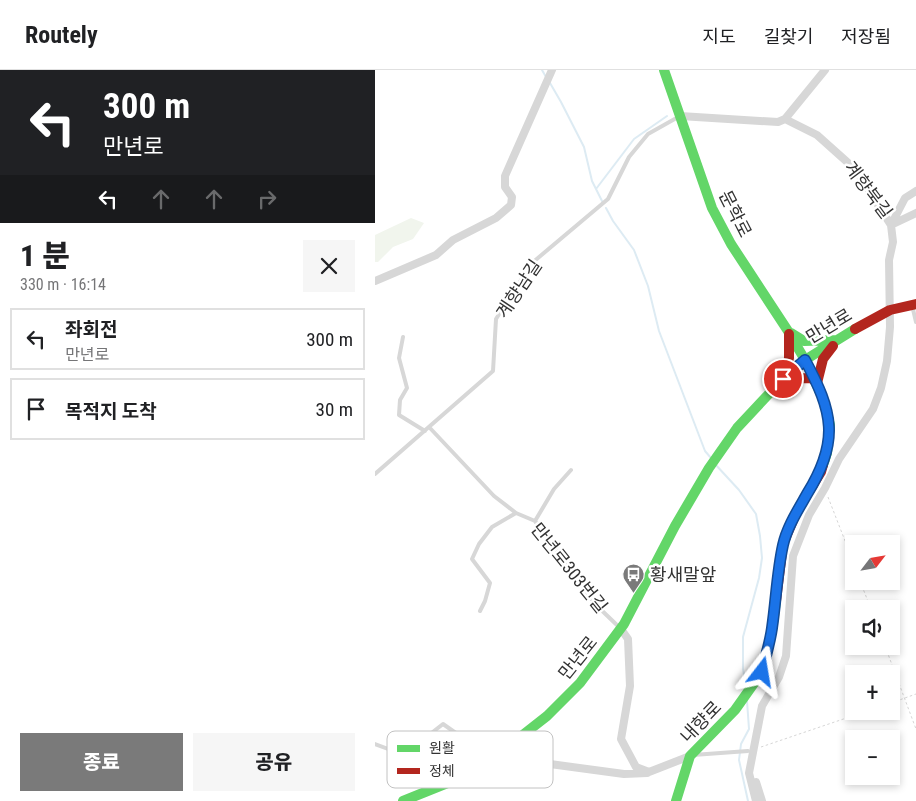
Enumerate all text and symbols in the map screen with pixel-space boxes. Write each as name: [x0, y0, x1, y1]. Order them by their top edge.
text: Routely: [25, 21, 98, 49]
text: 지도: [703, 26, 736, 47]
text: 길찾기: [764, 26, 813, 47]
text: 저장됨: [841, 26, 891, 47]
text: 300 m: [103, 86, 190, 127]
icon: left: [20, 90, 85, 155]
text: 만년로: [103, 134, 164, 159]
street label: 계향북길: [840, 157, 897, 222]
icon: left: [94, 185, 122, 213]
icon: ahead: [147, 185, 175, 213]
icon: ahead: [200, 185, 228, 213]
icon: right: [253, 185, 281, 213]
street label: 문학로: [715, 187, 756, 241]
text: 1 분: [20, 238, 70, 273]
button: close: [303, 240, 355, 292]
street label: 계향남길: [491, 255, 546, 322]
text: 330 m · 16:14: [20, 275, 106, 294]
street label: 만년로: [802, 304, 855, 347]
text: 좌회전: [65, 318, 117, 341]
icon: left: [22, 325, 50, 353]
text: 300 m: [306, 328, 353, 351]
text: 만년로: [65, 345, 109, 364]
pin: [762, 358, 804, 400]
icon: arrive: [769, 365, 797, 393]
icon: arrive: [22, 395, 50, 423]
text: 30 m: [316, 398, 353, 421]
text: 목적지 도착: [65, 400, 157, 423]
street label: 만년로303번길: [527, 519, 612, 617]
north arrow: [845, 535, 900, 590]
map controls: [845, 535, 900, 785]
bus stop icon: 황새말앞: [622, 563, 646, 594]
place label: 황새말앞: [650, 564, 716, 585]
button: sound: [845, 600, 900, 655]
street label: 만년로: [554, 632, 601, 684]
position arrow: [735, 645, 787, 697]
button: +: [845, 665, 900, 720]
street label: 내향로: [676, 696, 725, 747]
button: −: [845, 730, 900, 785]
legend: [387, 731, 553, 788]
button: 종료: [20, 733, 183, 791]
button: 공유: [193, 733, 355, 791]
text: 원활: [429, 740, 455, 756]
text: 정체: [429, 763, 455, 779]

